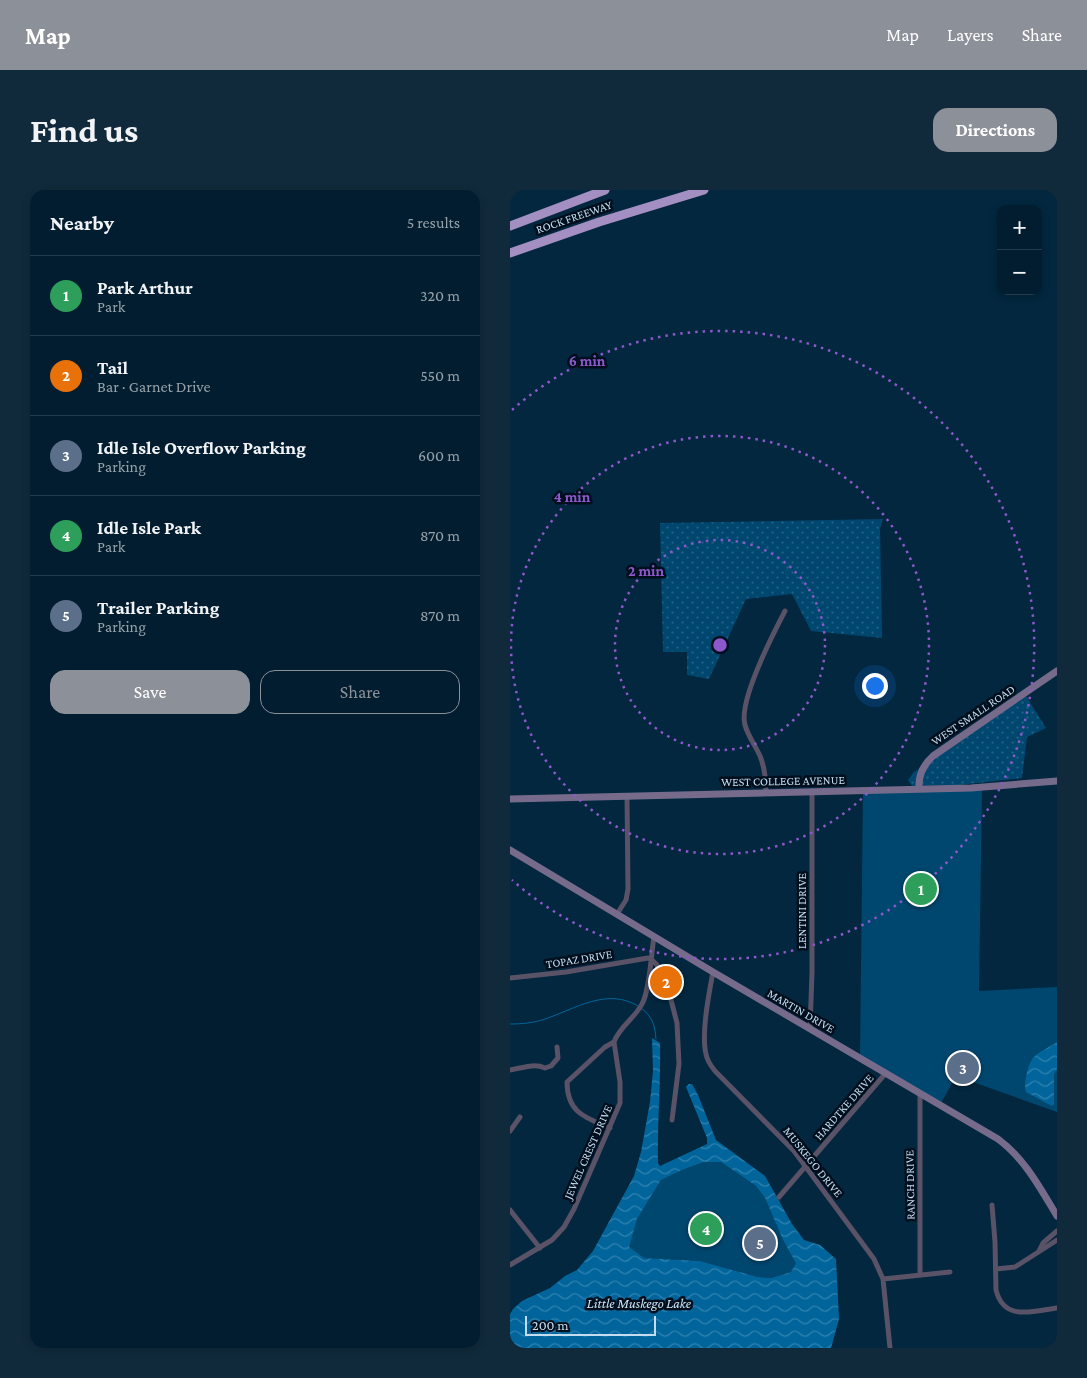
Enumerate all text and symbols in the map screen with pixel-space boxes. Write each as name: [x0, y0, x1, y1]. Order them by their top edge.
text: Map: [25, 22, 71, 49]
text: Map: [886, 25, 919, 45]
text: Layers: [947, 25, 994, 45]
text: Share: [1022, 25, 1062, 45]
button: Directions: [933, 108, 1057, 152]
text: Find us: [30, 111, 138, 150]
street label: ROCK FREEWAY: [534, 197, 614, 237]
map controls: [997, 205, 1042, 295]
button: +: [997, 205, 1042, 250]
text: Nearby: [50, 211, 114, 235]
text: 5 results: [407, 214, 460, 231]
button: −: [997, 250, 1042, 295]
text: Park Arthur: [97, 277, 193, 298]
text: 1: [63, 287, 69, 304]
text: 320 m: [420, 287, 460, 304]
text: Park: [97, 298, 125, 315]
text: 6 min: [569, 353, 606, 369]
text: Tail: [97, 357, 128, 378]
text: 2: [62, 367, 70, 384]
text: 550 m: [420, 367, 460, 384]
text: Bar · Garnet Drive: [97, 378, 211, 395]
text: Idle Isle Overflow Parking: [97, 437, 306, 458]
text: 3: [62, 447, 70, 464]
text: 600 m: [418, 447, 460, 464]
text: Parking: [97, 458, 146, 475]
text: 4 min: [554, 489, 591, 505]
text: Idle Isle Park: [97, 517, 201, 538]
text: 4: [62, 527, 70, 544]
text: 870 m: [420, 527, 460, 544]
text: Park: [97, 538, 125, 555]
text: 2 min: [628, 563, 664, 579]
text: Trailer Parking: [97, 597, 219, 618]
text: 5: [62, 607, 70, 624]
text: 870 m: [420, 607, 460, 624]
text: Parking: [97, 618, 146, 635]
centre of rings: [711, 636, 729, 654]
button: Save: [50, 670, 250, 714]
button: Share: [260, 670, 460, 714]
your location: [862, 673, 888, 699]
street label: WEST SMALL ROAD: [929, 682, 1017, 748]
street label: WEST COLLEGE AVENUE: [721, 773, 846, 789]
pin: 1: [905, 870, 937, 908]
street label: LENTINI DRIVE: [795, 873, 809, 949]
street label: TOPAZ DRIVE: [545, 947, 614, 971]
pin: 2: [650, 963, 682, 1001]
street label: MARTIN DRIVE: [765, 986, 837, 1036]
pin: 3: [947, 1049, 979, 1087]
street label: HARDTKE DRIVE: [811, 1071, 877, 1143]
street label: JEWEL CREST DRIVE: [560, 1102, 615, 1202]
street label: MUSKEGO DRIVE: [780, 1124, 846, 1200]
street label: RANCH DRIVE: [902, 1149, 918, 1220]
pin: 4: [690, 1210, 722, 1248]
pin: 5: [744, 1224, 776, 1262]
water label: Little Muskego Lake: [587, 1295, 692, 1311]
scale bar: [525, 1313, 656, 1336]
text: 200 m: [532, 1317, 568, 1333]

